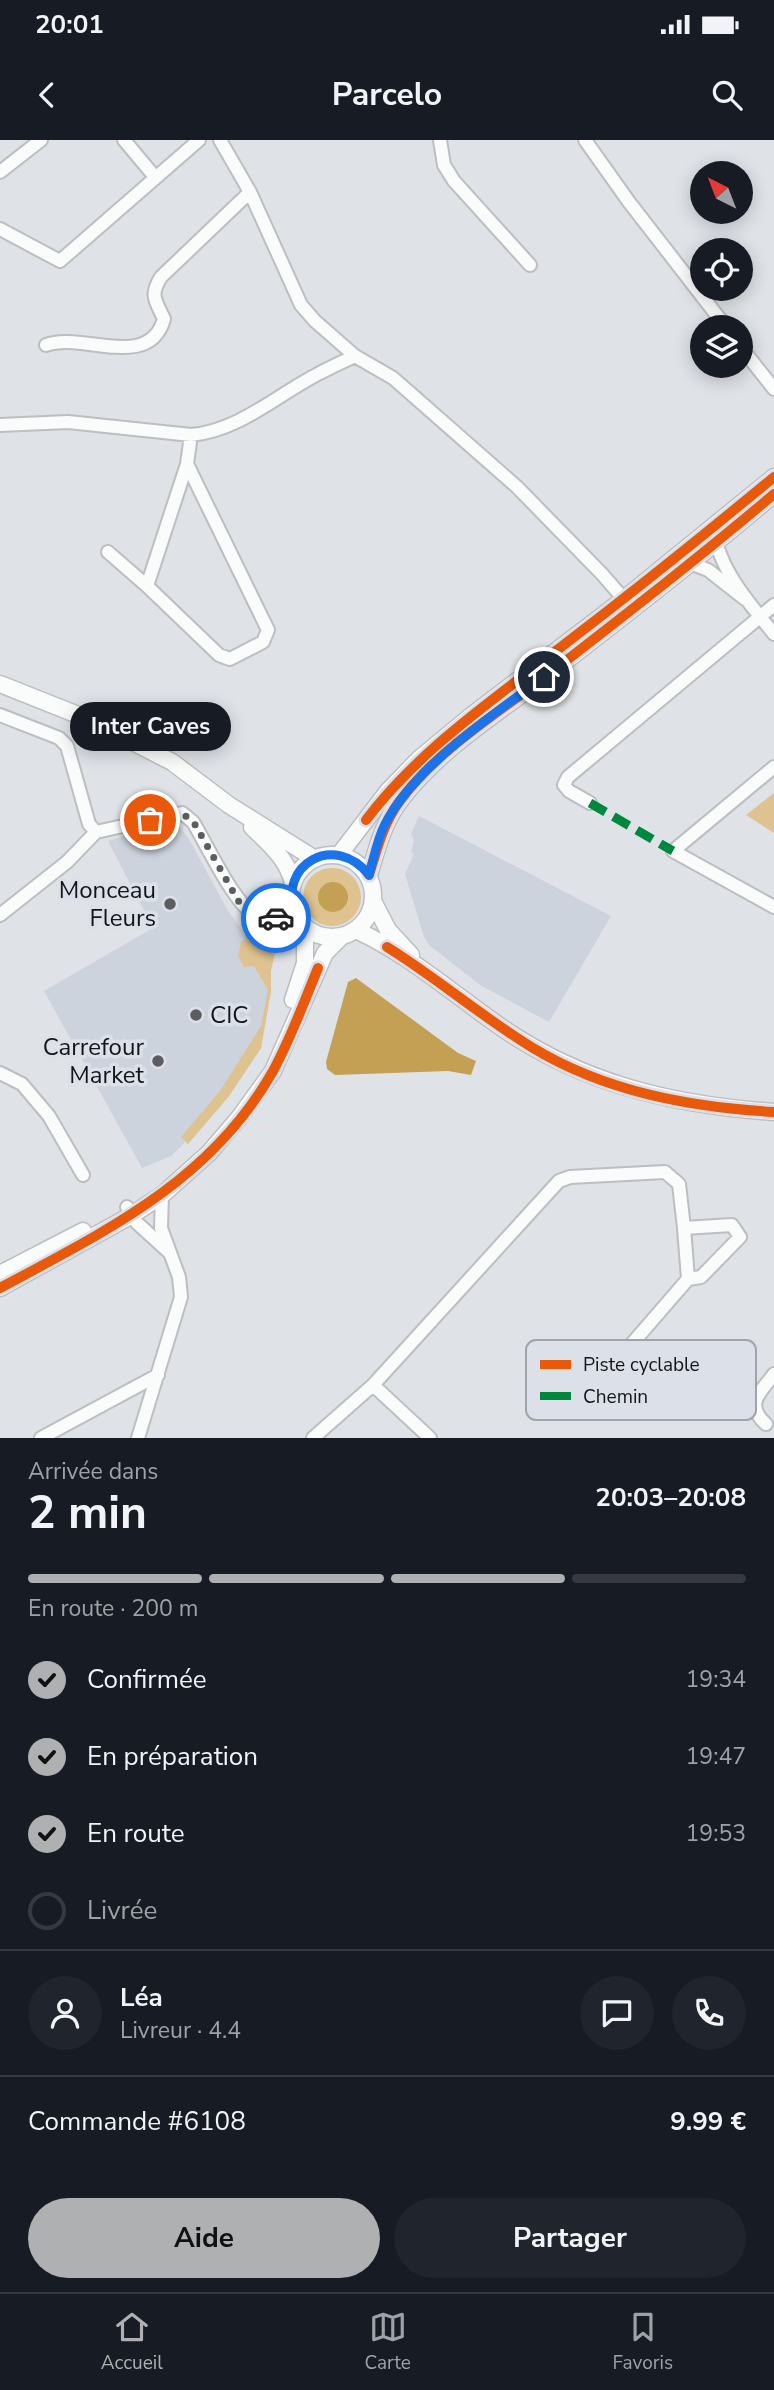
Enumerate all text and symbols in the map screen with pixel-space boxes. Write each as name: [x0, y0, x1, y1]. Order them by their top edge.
text: 20:01: [35, 7, 104, 42]
text: Parcelo: [332, 73, 442, 116]
icon: back: [28, 76, 66, 114]
icon: search: [708, 76, 746, 114]
north arrow: [690, 161, 752, 224]
map controls: [690, 161, 753, 378]
button: locate: [690, 238, 753, 301]
button: layers: [690, 315, 753, 378]
pin: [514, 647, 574, 707]
icon: home: [525, 658, 563, 696]
callout: Inter Caves: [69, 701, 230, 750]
text: Inter Caves: [91, 711, 210, 742]
pin: [120, 790, 180, 850]
icon: bag: [131, 801, 169, 839]
place label: Monceau Fleurs: [59, 874, 156, 934]
courier: [241, 883, 311, 953]
marker: Monceau Fleurs: [162, 896, 178, 912]
icon: car: [257, 899, 295, 937]
place label: CIC: [210, 999, 248, 1031]
marker: CIC: [188, 1007, 204, 1023]
place label: Carrefour Market: [43, 1031, 145, 1091]
marker: Carrefour Market: [150, 1053, 166, 1069]
legend: [526, 1340, 756, 1420]
text: Piste cyclable: [583, 1352, 700, 1378]
text: Chemin: [583, 1384, 648, 1410]
text: Arrivée dans: [28, 1456, 158, 1487]
text: 20:03–20:08: [595, 1480, 746, 1515]
text: 2 min: [28, 1481, 147, 1544]
text: En route · 200 m: [28, 1593, 198, 1624]
icon: check: [28, 1661, 66, 1699]
text: Confirmée: [87, 1662, 207, 1697]
text: 19:34: [686, 1664, 746, 1695]
icon: check: [28, 1738, 66, 1776]
text: En préparation: [87, 1739, 258, 1774]
text: 19:47: [686, 1741, 746, 1772]
icon: check: [28, 1815, 66, 1853]
text: En route: [87, 1816, 185, 1851]
text: 19:53: [686, 1818, 746, 1849]
text: Livrée: [87, 1893, 157, 1928]
button: person: [28, 1976, 102, 2050]
button: chat: [580, 1976, 654, 2050]
button: phone: [672, 1976, 746, 2050]
text: Léa: [120, 1980, 163, 2015]
text: Livreur · 4.4: [120, 2015, 241, 2046]
text: Commande #6108: [28, 2104, 246, 2139]
text: 9.99 €: [670, 2104, 746, 2139]
button: Aide: [28, 2198, 380, 2278]
button: Partager: [394, 2198, 746, 2278]
tab: Accueil: [101, 2308, 163, 2376]
tab: Carte: [364, 2308, 411, 2376]
tab: Favoris: [613, 2308, 673, 2376]

